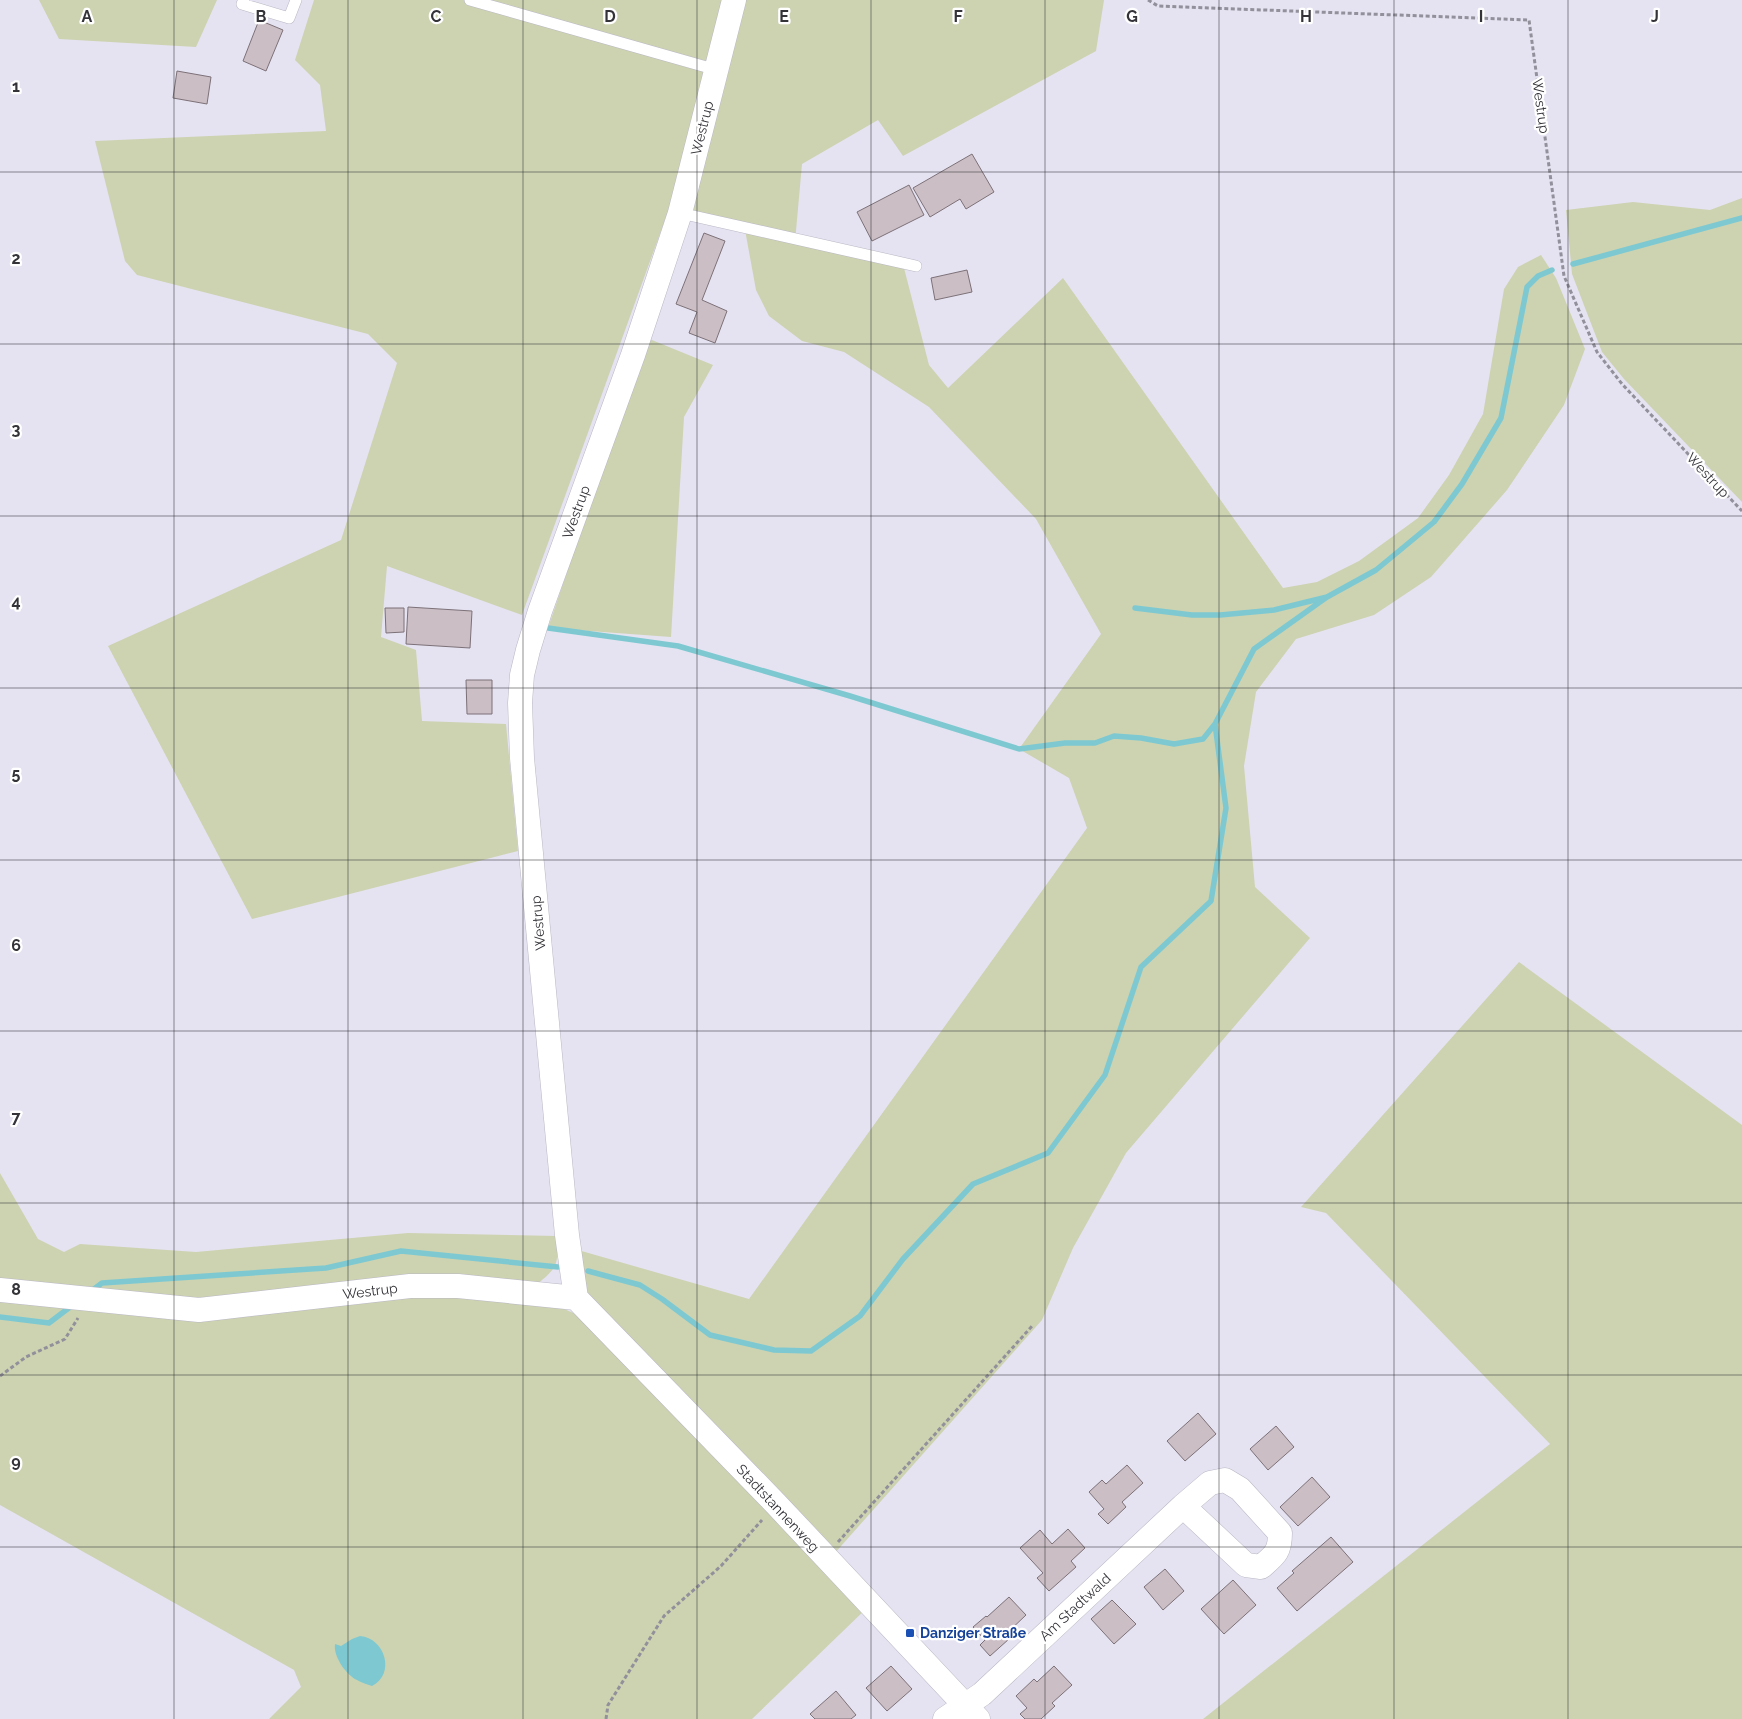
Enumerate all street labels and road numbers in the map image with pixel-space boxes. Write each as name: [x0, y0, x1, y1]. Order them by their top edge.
street label: Westrup: [1529, 78, 1553, 135]
street label: Westrup: [688, 99, 717, 157]
street label: Westrup: [1683, 449, 1733, 501]
street label: Westrup: [559, 483, 593, 541]
street label: Westrup: [528, 894, 548, 951]
street label: Westrup: [342, 1280, 399, 1302]
street label: Stadtstannenweg: [733, 1461, 823, 1555]
street label: Am Stadtwald: [1036, 1570, 1114, 1644]

